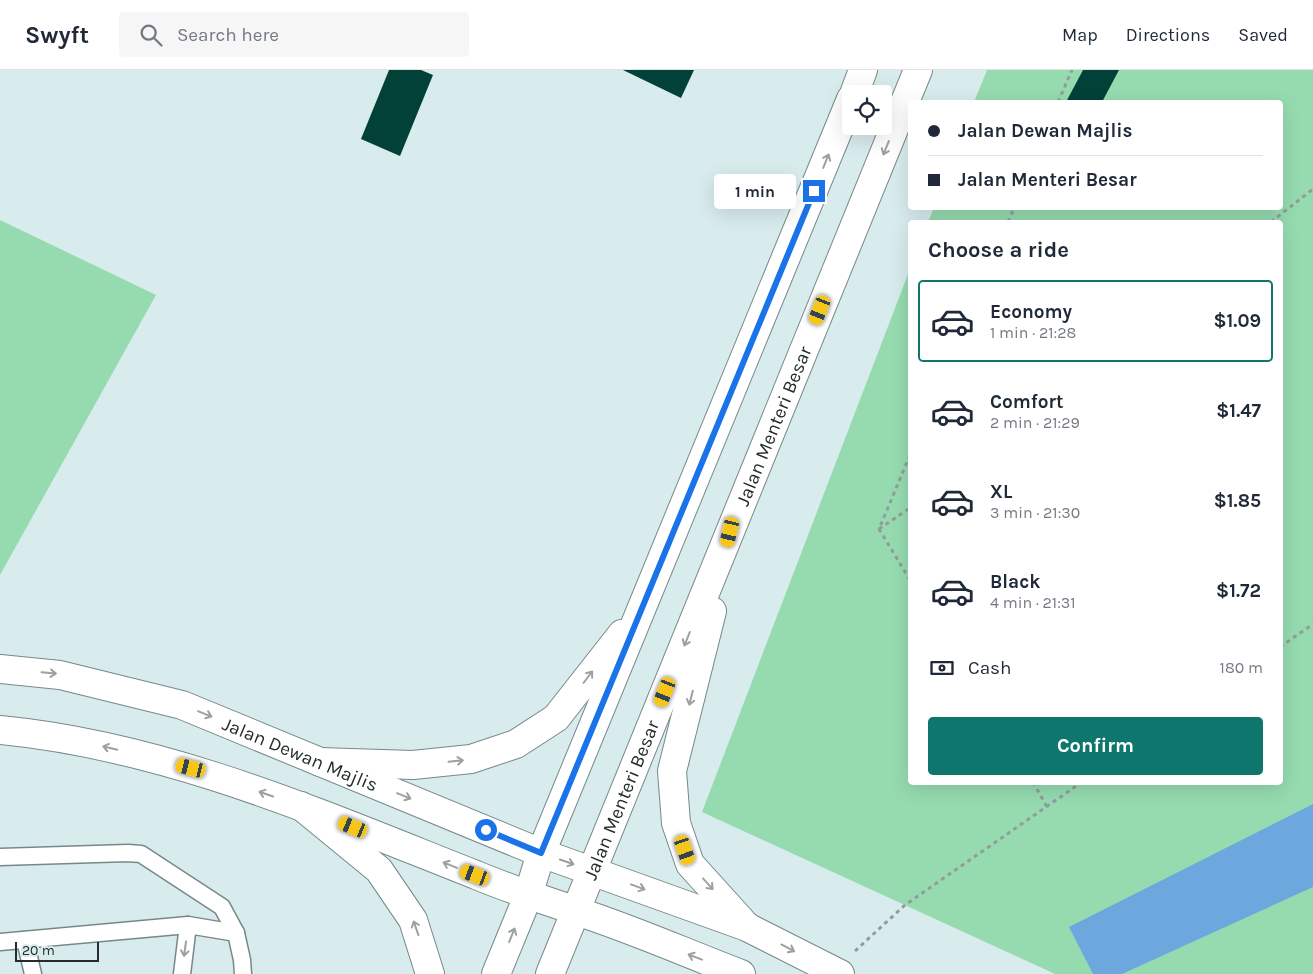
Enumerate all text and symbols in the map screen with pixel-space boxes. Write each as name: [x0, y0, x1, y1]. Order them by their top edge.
search box: [119, 12, 469, 57]
text: Swyft: [25, 21, 89, 49]
icon: search: [137, 21, 165, 49]
text: Search here: [177, 24, 279, 46]
text: Map: [1062, 24, 1098, 46]
text: Directions: [1126, 24, 1210, 46]
text: Saved: [1238, 24, 1288, 46]
map controls: [842, 85, 892, 135]
button: locate: [842, 85, 892, 135]
text: Jalan Dewan Majlis: [958, 120, 1133, 142]
one-way arrow: [881, 139, 890, 155]
one-way arrow: [822, 154, 831, 169]
text: Jalan Menteri Besar: [958, 169, 1137, 191]
callout: 1 min: [714, 174, 796, 208]
route end: [803, 180, 825, 202]
text: 1 min: [735, 182, 775, 201]
text: Choose a ride: [928, 237, 1069, 263]
car: [807, 293, 832, 327]
icon: car: [930, 299, 975, 344]
text: Economy: [990, 301, 1072, 323]
text: $1.09: [1213, 310, 1261, 332]
text: 1 min · 21:28: [990, 323, 1076, 342]
street label: Jalan Menteri Besar: [732, 343, 816, 509]
icon: car: [930, 389, 975, 434]
text: Comfort: [990, 391, 1064, 413]
text: $1.47: [1216, 400, 1261, 422]
text: 2 min · 21:29: [990, 413, 1080, 432]
icon: car: [930, 479, 975, 524]
text: XL: [990, 481, 1012, 503]
text: $1.85: [1214, 490, 1261, 512]
text: 3 min · 21:30: [990, 503, 1080, 522]
car: [719, 516, 740, 548]
icon: car: [930, 569, 975, 614]
text: Black: [990, 571, 1041, 593]
text: $1.72: [1216, 580, 1261, 602]
text: 4 min · 21:31: [990, 593, 1076, 612]
one-way arrow: [681, 631, 691, 646]
icon: cash: [928, 654, 956, 682]
text: Cash: [968, 657, 1012, 679]
text: 180 m: [1220, 658, 1263, 677]
one-way arrow: [40, 669, 56, 678]
one-way arrow: [582, 671, 593, 684]
car: [652, 675, 677, 709]
one-way arrow: [686, 690, 695, 706]
one-way arrow: [197, 710, 212, 720]
street label: Jalan Dewan Majlis: [219, 713, 381, 797]
street label: Jalan Menteri Besar: [580, 717, 664, 883]
button: Confirm: [928, 717, 1263, 775]
one-way arrow: [103, 743, 119, 752]
one-way arrow: [448, 756, 464, 766]
car: [174, 757, 207, 779]
one-way arrow: [259, 789, 274, 798]
one-way arrow: [396, 792, 411, 802]
car: [336, 814, 369, 840]
route start: [475, 819, 497, 841]
car: [673, 833, 696, 867]
one-way arrow: [558, 857, 574, 867]
one-way arrow: [443, 860, 458, 870]
car: [458, 863, 491, 887]
one-way arrow: [702, 877, 713, 890]
one-way arrow: [630, 883, 645, 892]
one-way arrow: [410, 920, 420, 936]
one-way arrow: [508, 928, 517, 943]
scale bar: [15, 939, 99, 962]
one-way arrow: [180, 941, 190, 957]
text: 20 m: [22, 942, 55, 959]
one-way arrow: [781, 943, 796, 953]
one-way arrow: [688, 951, 703, 960]

